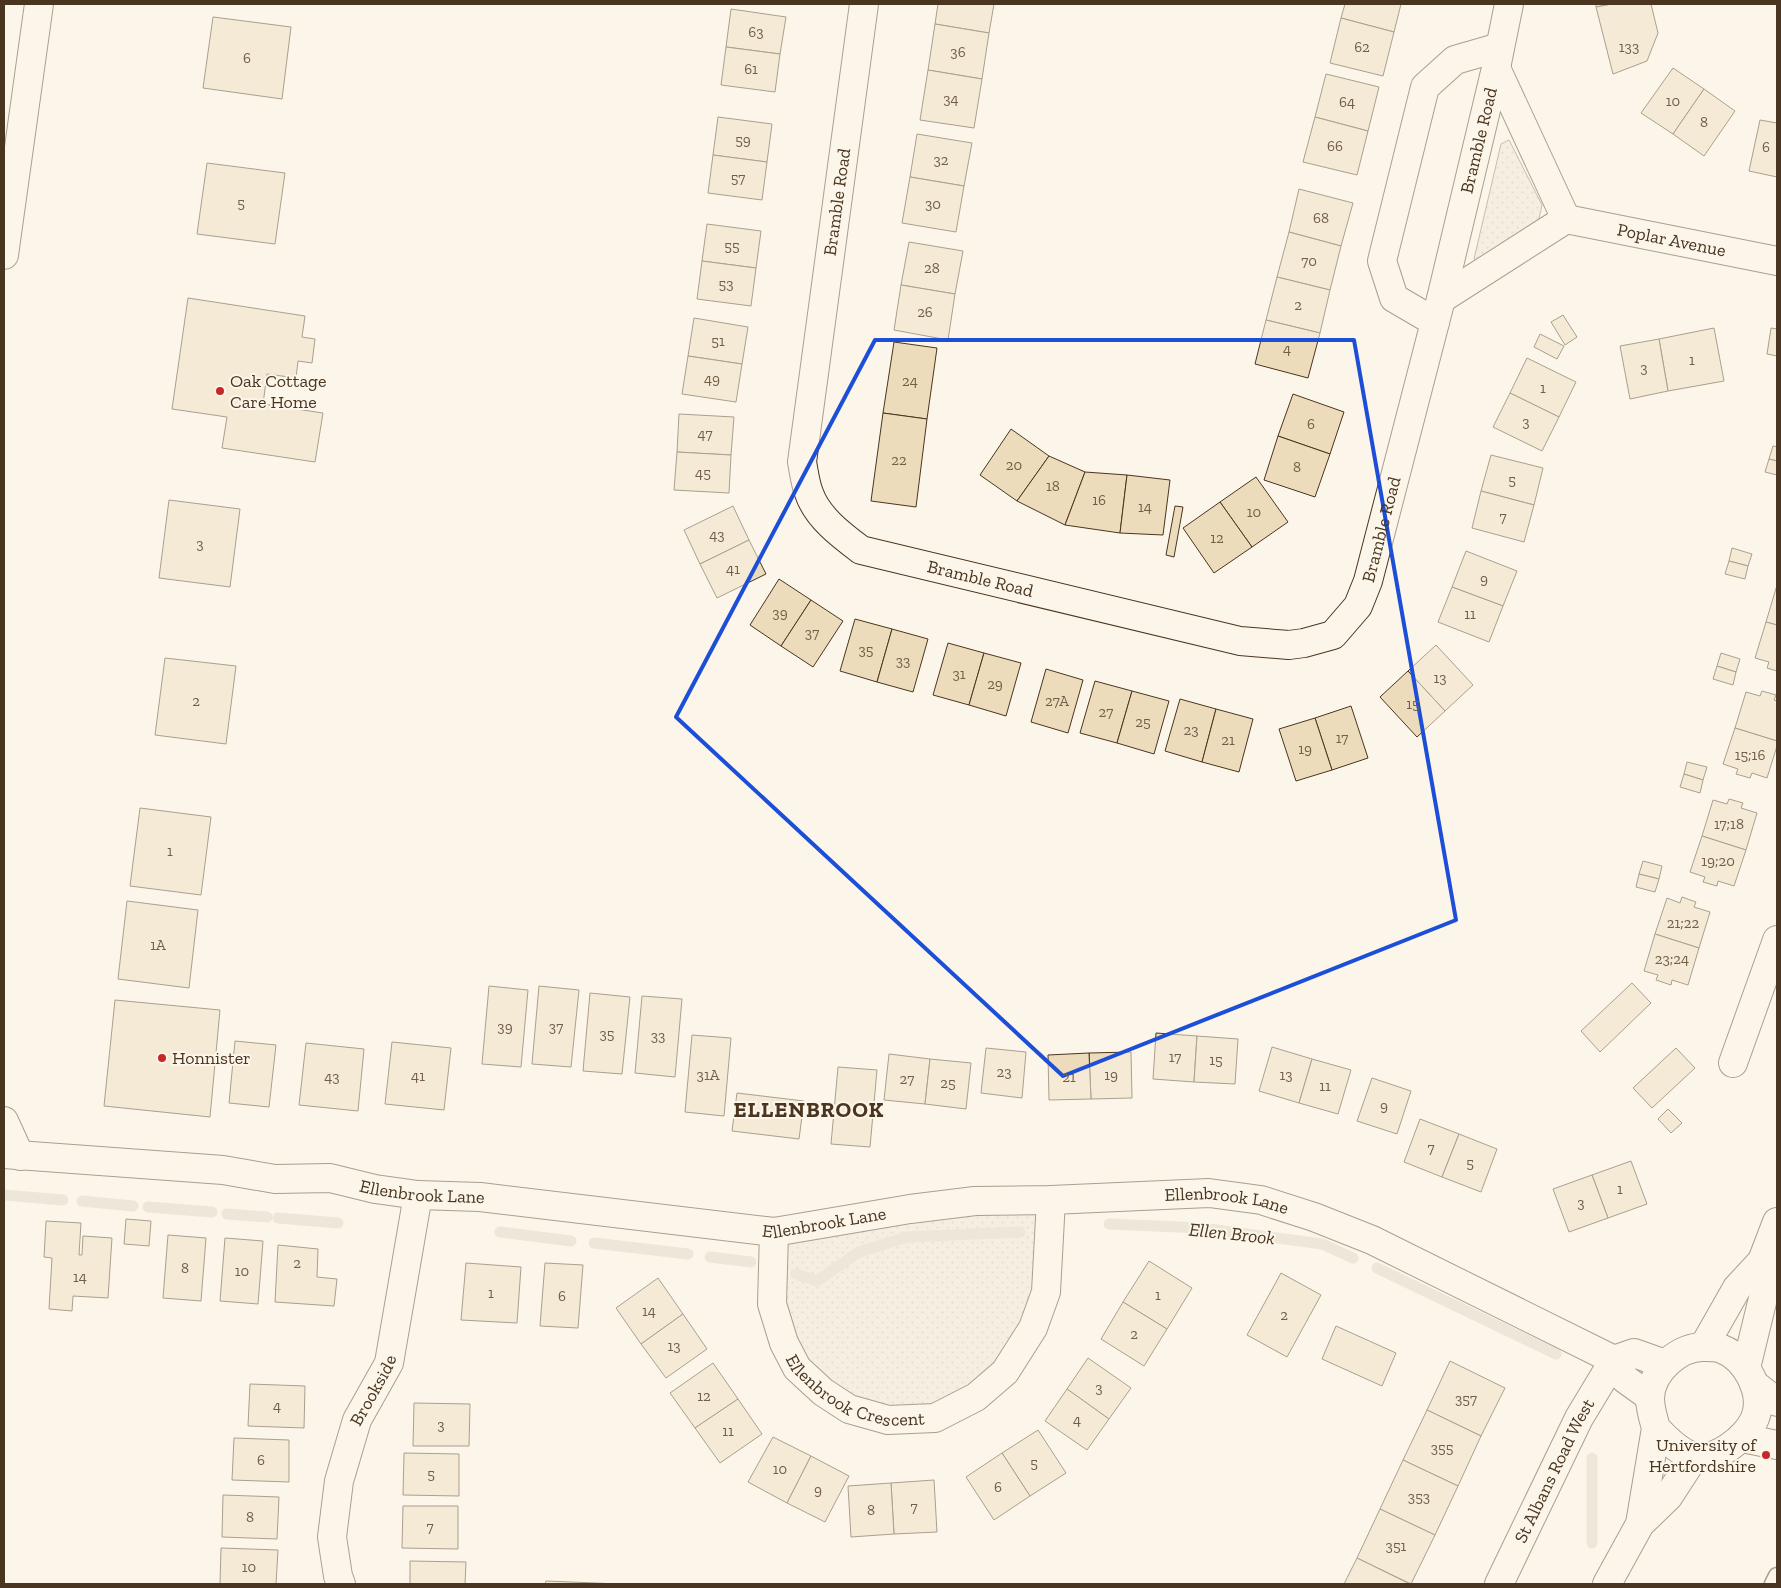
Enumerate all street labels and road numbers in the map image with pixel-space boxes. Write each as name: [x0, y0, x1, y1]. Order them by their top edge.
street label: Bramble Road: [1456, 85, 1502, 196]
street label: Bramble Road: [819, 147, 855, 257]
street label: Poplar Avenue: [1615, 218, 1728, 262]
street label: Bramble Road: [1357, 474, 1406, 585]
street label: Bramble Road: [925, 555, 1036, 602]
street label: Ellenbrook Lane: [357, 1175, 486, 1208]
street label: Ellenbrook Lane: [1164, 1182, 1291, 1219]
street label: Ellenbrook Lane: [761, 1202, 888, 1243]
street label: Ellenbrook Crescent: [781, 1351, 926, 1431]
street label: Brookside: [345, 1354, 401, 1430]
street label: St Albans Road West: [1509, 1394, 1599, 1547]

